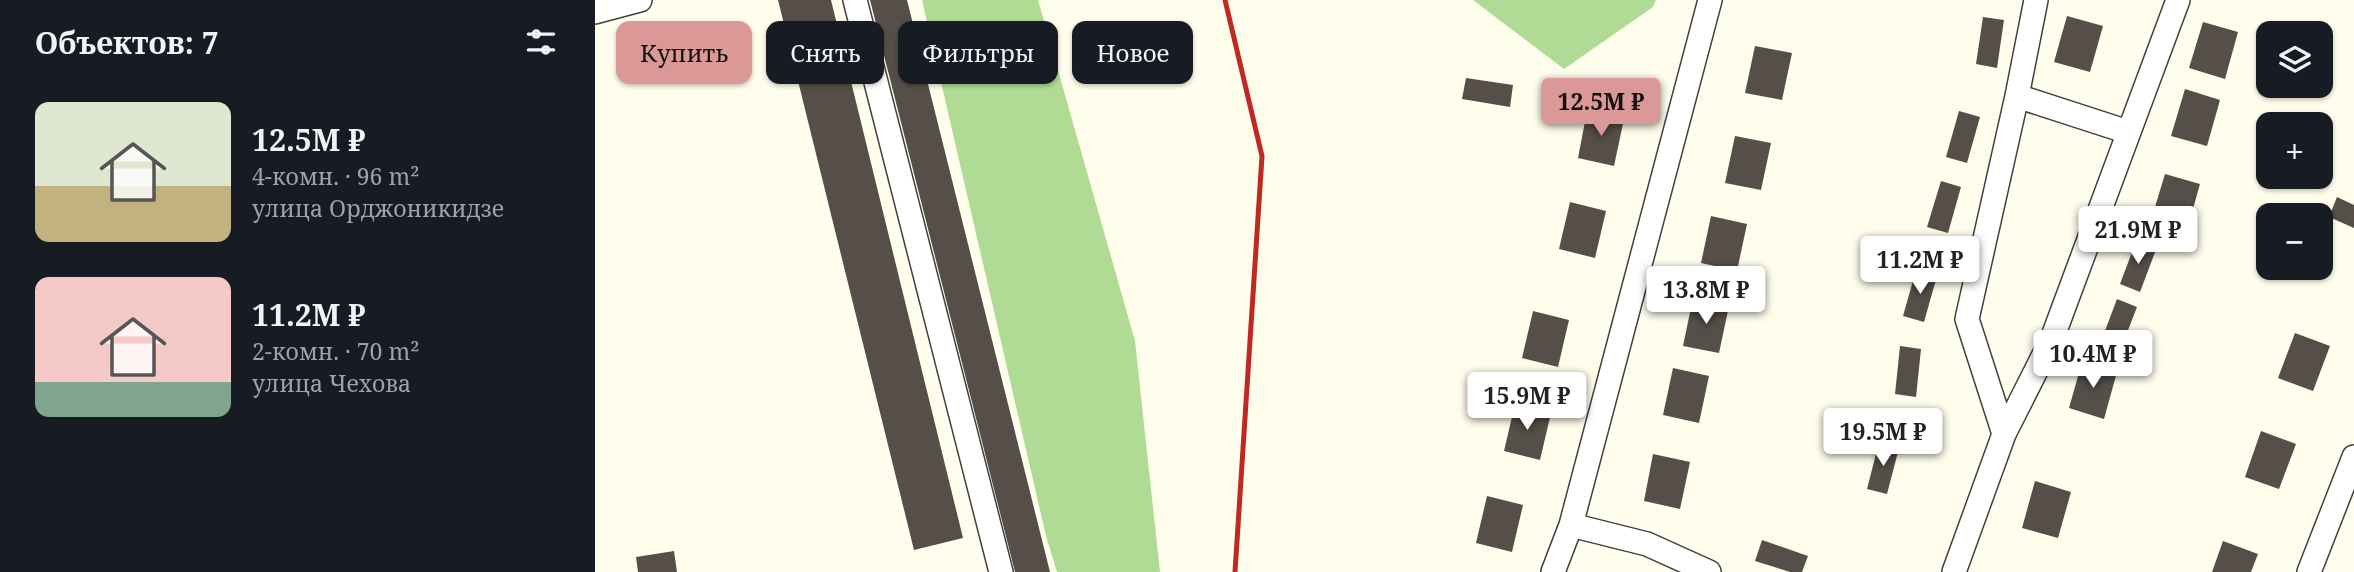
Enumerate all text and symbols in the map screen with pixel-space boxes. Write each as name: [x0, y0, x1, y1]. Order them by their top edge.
chip: Купить: [616, 21, 752, 84]
chip: Снять: [766, 21, 884, 84]
chip: Фильтры: [898, 21, 1058, 84]
chip: Новое: [1072, 21, 1193, 84]
map controls: [2256, 21, 2333, 280]
button: layers: [2256, 21, 2333, 98]
text: Объектов: 7: [35, 22, 219, 63]
icon: filters: [522, 23, 560, 61]
pin: 12.5M ₽: [1536, 78, 1666, 138]
text: 12.5M ₽: [1557, 85, 1645, 117]
button: +: [2256, 112, 2333, 189]
text: 12.5M ₽: [252, 119, 366, 160]
icon: home: [91, 130, 175, 214]
text: 4-комн. · 96 m²: [252, 160, 419, 192]
text: улица Орджоникидзе: [252, 192, 504, 224]
button: −: [2256, 203, 2333, 280]
pin: 21.9M ₽: [2073, 206, 2203, 266]
text: 21.9M ₽: [2094, 213, 2182, 245]
pin: 11.2M ₽: [1855, 236, 1985, 296]
text: 11.2M ₽: [1876, 243, 1964, 275]
pin: 13.8M ₽: [1641, 266, 1771, 326]
text: 13.8M ₽: [1662, 273, 1750, 305]
text: 11.2M ₽: [252, 294, 366, 335]
icon: home: [91, 305, 175, 389]
pin: 10.4M ₽: [2028, 330, 2158, 390]
text: 2-комн. · 70 m²: [252, 335, 419, 367]
text: 10.4M ₽: [2049, 337, 2137, 369]
text: улица Чехова: [252, 367, 411, 399]
pin: 15.9M ₽: [1462, 372, 1592, 432]
text: 15.9M ₽: [1483, 379, 1571, 411]
pin: 19.5M ₽: [1818, 408, 1948, 468]
text: 19.5M ₽: [1839, 415, 1927, 447]

